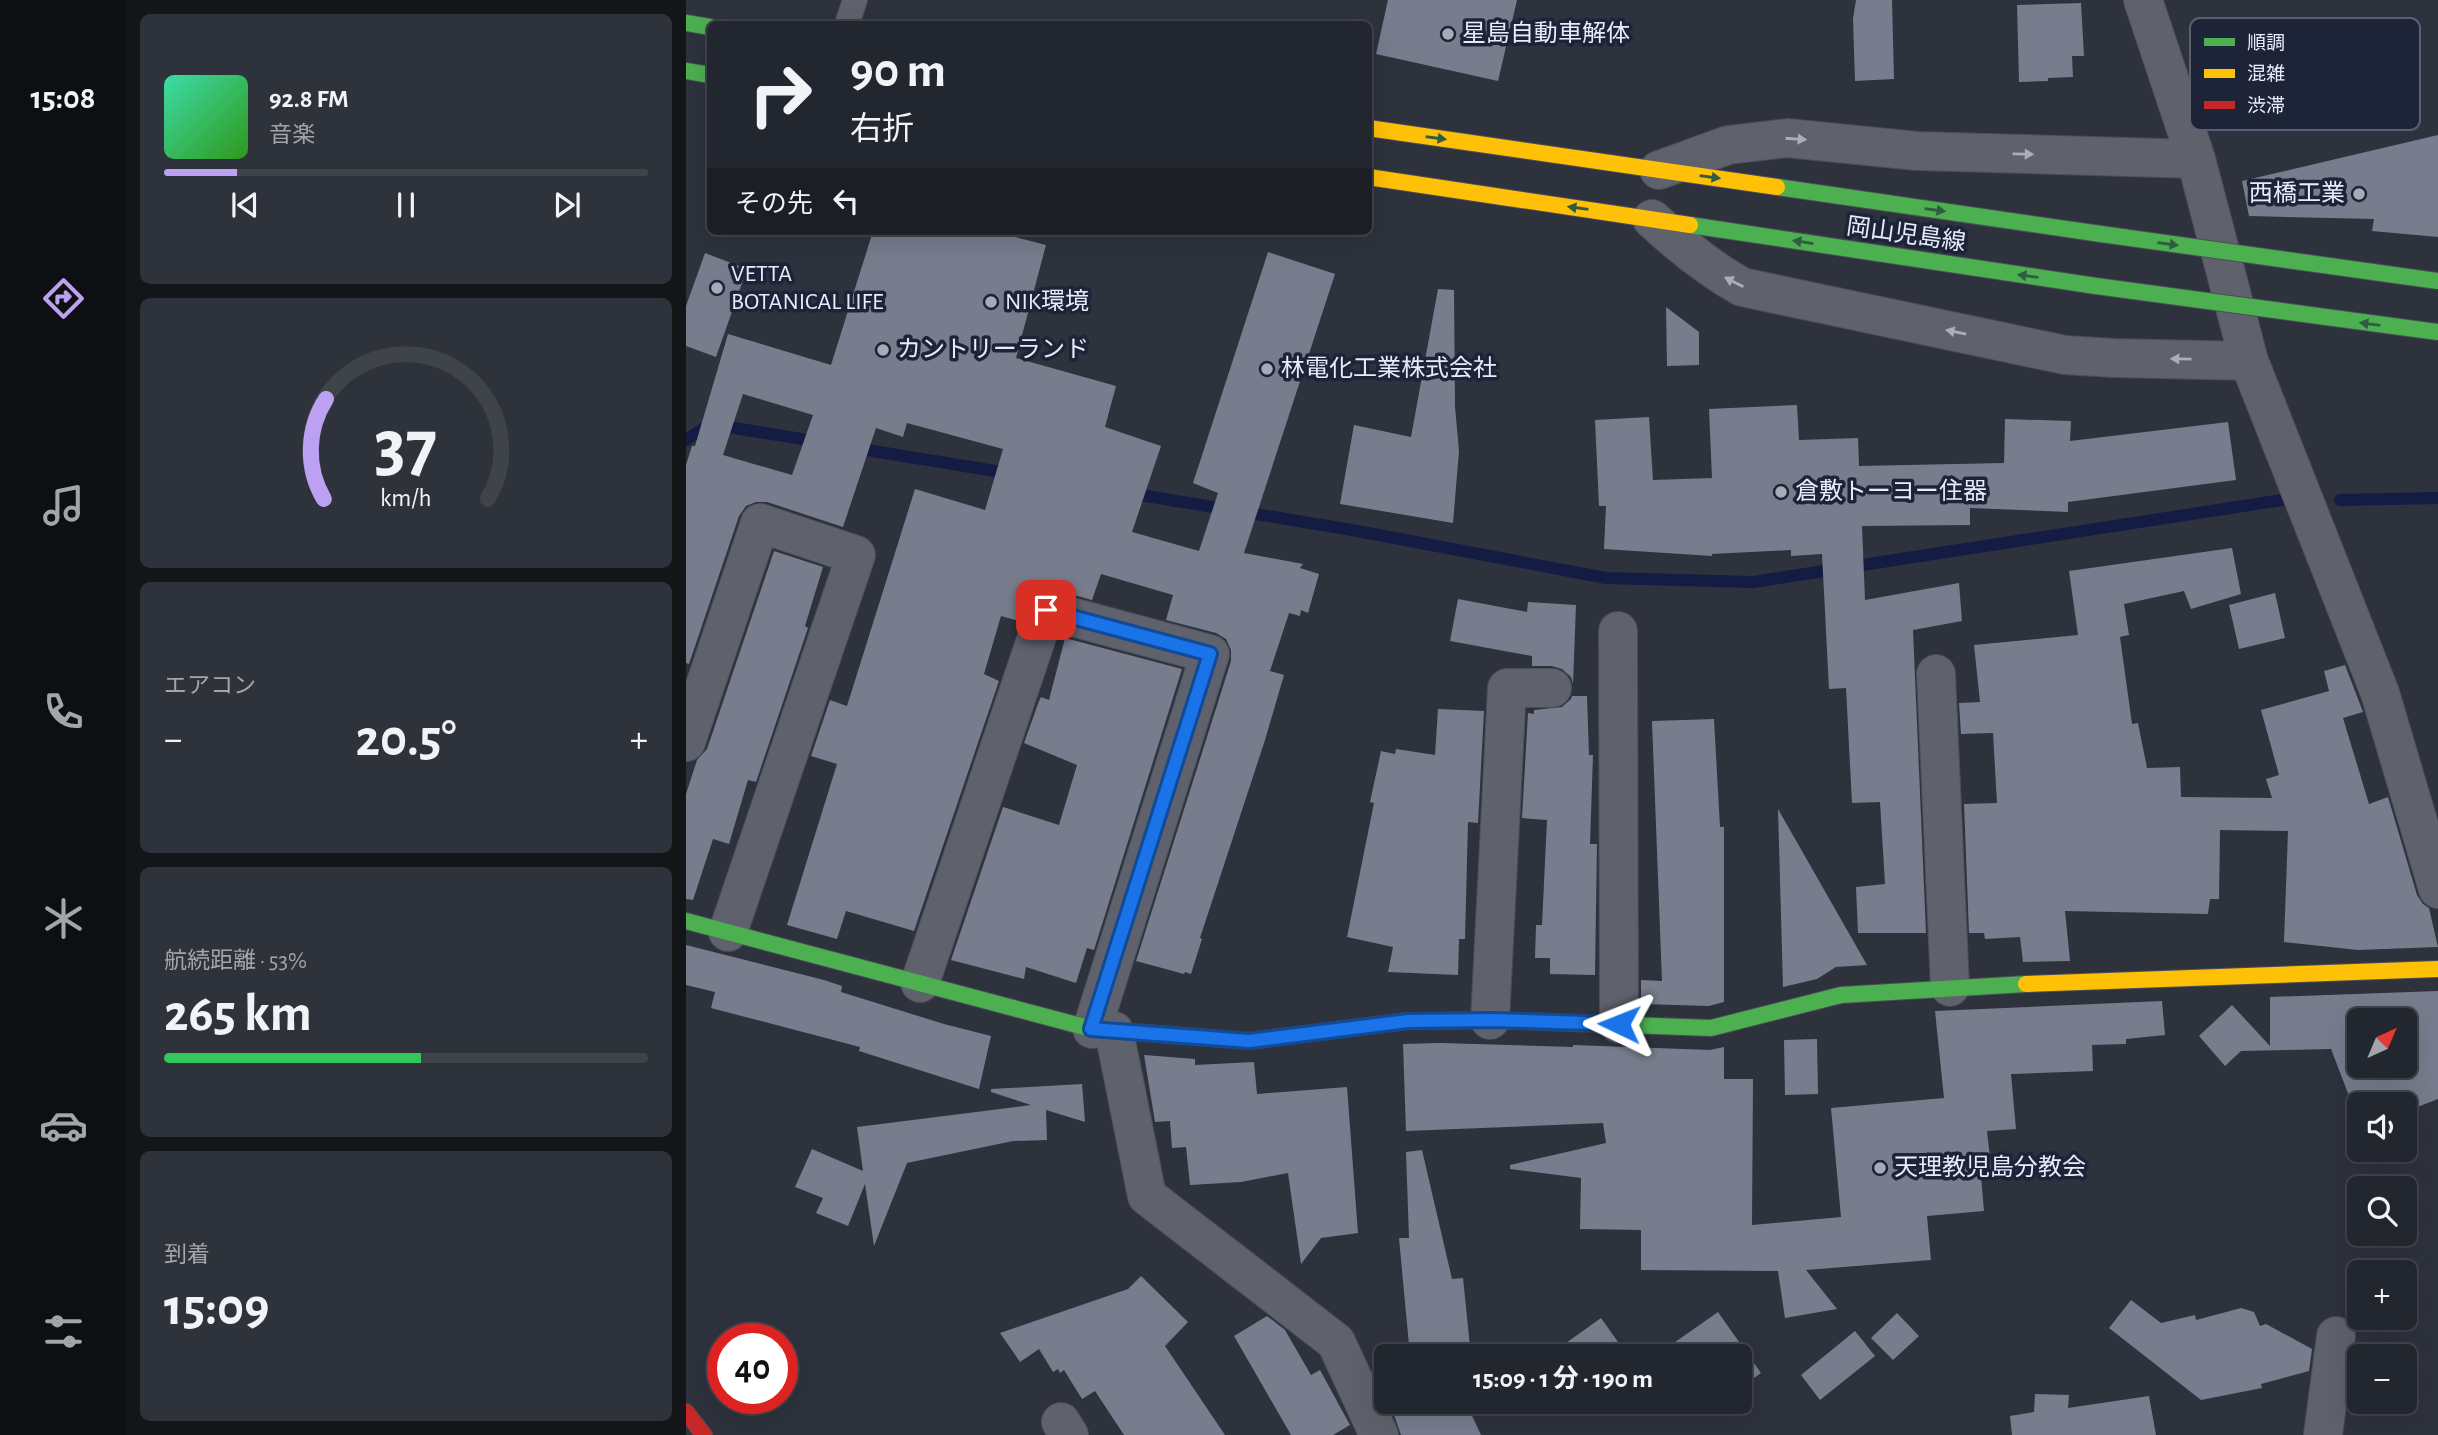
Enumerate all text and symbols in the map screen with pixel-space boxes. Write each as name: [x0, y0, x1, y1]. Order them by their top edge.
legend: [2190, 18, 2420, 130]
place label: 星島自動車解体: [1462, 20, 1630, 46]
marker: 星島自動車解体: [1440, 26, 1456, 42]
text: 順調: [2247, 33, 2285, 53]
text: 90 m: [850, 47, 946, 96]
icon: right: [735, 49, 826, 140]
text: 混雑: [2247, 63, 2285, 84]
text: 15:08: [30, 82, 96, 114]
text: 92.8 FM: [269, 86, 349, 112]
text: 渋滞: [2247, 95, 2285, 116]
text: 右折: [850, 113, 914, 145]
text: 音楽: [269, 124, 315, 147]
one-way arrow: [1425, 133, 1447, 144]
one-way arrow: [1785, 134, 1807, 145]
one-way arrow: [2012, 148, 2034, 160]
one-way arrow: [1699, 172, 1721, 183]
place label: 西橋工業: [2249, 180, 2345, 206]
icon: left: [827, 182, 865, 220]
icon: previous: [226, 186, 264, 224]
icon: pause: [387, 186, 425, 224]
icon: next: [548, 186, 586, 224]
marker: 西橋工業: [2351, 186, 2367, 202]
text: その先: [735, 191, 813, 217]
one-way arrow: [1567, 202, 1589, 213]
one-way arrow: [1924, 205, 1946, 216]
street label: 岡山児島線: [1845, 213, 1967, 255]
one-way arrow: [1792, 236, 1814, 247]
one-way arrow: [2158, 238, 2180, 249]
place label: VETTA BOTANICAL LIFE: [731, 262, 884, 314]
one-way arrow: [2017, 270, 2039, 281]
icon: directions: [39, 274, 88, 323]
one-way arrow: [1724, 277, 1744, 288]
marker: VETTA BOTANICAL LIFE: [709, 280, 725, 296]
place label: NIK環境: [1005, 289, 1089, 314]
marker: NIK環境: [983, 294, 999, 310]
one-way arrow: [2359, 318, 2381, 329]
one-way arrow: [1945, 326, 1967, 337]
place label: カントリーランド: [897, 337, 1089, 362]
marker: カントリーランド: [875, 342, 891, 358]
one-way arrow: [2169, 354, 2191, 365]
place label: 林電化工業株式会社: [1281, 355, 1497, 381]
marker: 林電化工業株式会社: [1259, 361, 1275, 377]
text: 37: [375, 412, 437, 485]
place label: 倉敷トーヨー住器: [1795, 478, 1987, 504]
icon: music: [39, 481, 88, 530]
marker: 倉敷トーヨー住器: [1773, 484, 1789, 500]
text: km/h: [380, 486, 432, 511]
pin: [1016, 580, 1076, 640]
icon: arrive: [1027, 591, 1065, 629]
text: エアコン: [164, 675, 256, 698]
icon: phone: [39, 687, 88, 736]
text: 20.5°: [355, 713, 457, 765]
text: −: [164, 721, 182, 759]
text: +: [630, 721, 648, 759]
icon: climate: [39, 894, 88, 943]
text: 航続距離 · 53%: [164, 950, 307, 973]
position arrow: [1582, 987, 1656, 1061]
text: 265 km: [164, 988, 312, 1040]
north arrow: [2347, 1008, 2417, 1078]
map controls: [2347, 1008, 2417, 1414]
button: sound: [2347, 1092, 2417, 1162]
icon: car: [39, 1101, 88, 1150]
place label: 天理教児島分教会: [1894, 1154, 2086, 1180]
marker: 天理教児島分教会: [1872, 1160, 1888, 1176]
button: search: [2347, 1176, 2417, 1246]
text: 到着: [164, 1244, 210, 1267]
button: +: [2347, 1260, 2417, 1330]
text: 15:09: [164, 1282, 269, 1334]
icon: filters: [39, 1307, 88, 1356]
speed limit sign: 40: [707, 1323, 798, 1414]
button: −: [2347, 1344, 2417, 1414]
text: 15:09 · 1 分 · 190 m: [1473, 1366, 1653, 1392]

